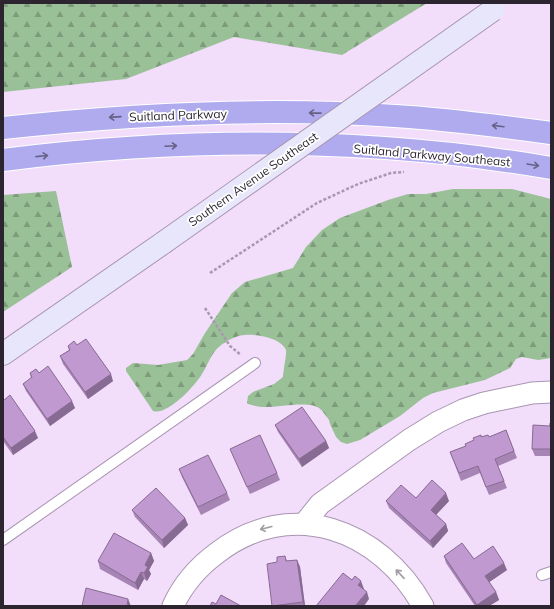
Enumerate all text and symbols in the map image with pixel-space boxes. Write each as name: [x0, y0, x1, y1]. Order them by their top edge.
street label: Suitland Parkway: [129, 106, 228, 124]
one-way arrow: [309, 109, 322, 117]
one-way arrow: [109, 114, 122, 121]
one-way arrow: [492, 122, 505, 130]
street label: Southern Avenue Southeast: [185, 128, 321, 230]
street label: Suitland Parkway Southeast: [353, 141, 511, 169]
one-way arrow: [164, 142, 177, 149]
one-way arrow: [35, 152, 48, 159]
one-way arrow: [526, 161, 539, 169]
one-way arrow: [260, 525, 273, 532]
one-way arrow: [395, 569, 405, 579]

